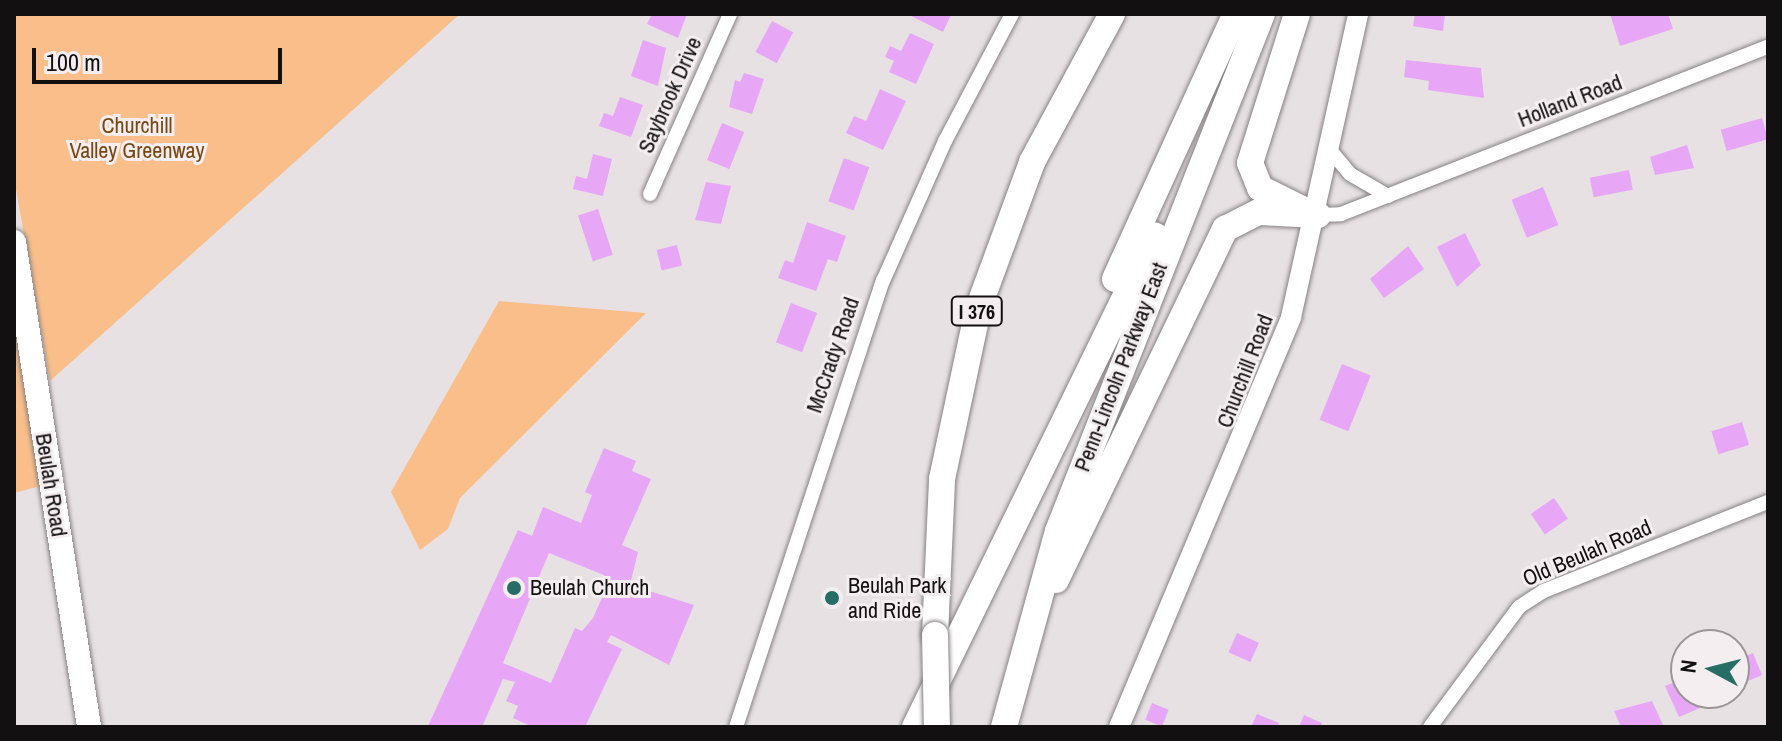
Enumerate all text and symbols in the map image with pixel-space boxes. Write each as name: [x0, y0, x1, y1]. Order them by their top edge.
scale bar: [36, 32, 286, 82]
street label: Saybrook Drive: [633, 33, 707, 157]
text: 100 m: [46, 46, 101, 78]
street label: Holland Road: [1514, 69, 1626, 133]
park label: Churchill Valley Greenway: [69, 112, 205, 164]
street label: Penn-Lincoln Parkway East: [1069, 259, 1173, 475]
street label: McCrady Road: [801, 294, 865, 416]
road number: I 376: [949, 295, 1005, 327]
street label: Churchill Road: [1211, 311, 1279, 431]
street label: Beulah Road: [30, 431, 72, 539]
street label: Old Beulah Road: [1519, 514, 1655, 592]
place label: Beulah Park and Ride: [848, 572, 946, 624]
place label: Beulah Church: [530, 575, 649, 601]
marker: Beulah Church: [505, 579, 523, 597]
marker: Beulah Park and Ride: [823, 589, 841, 607]
north arrow: [1670, 629, 1750, 709]
text: N: [1672, 658, 1704, 675]

